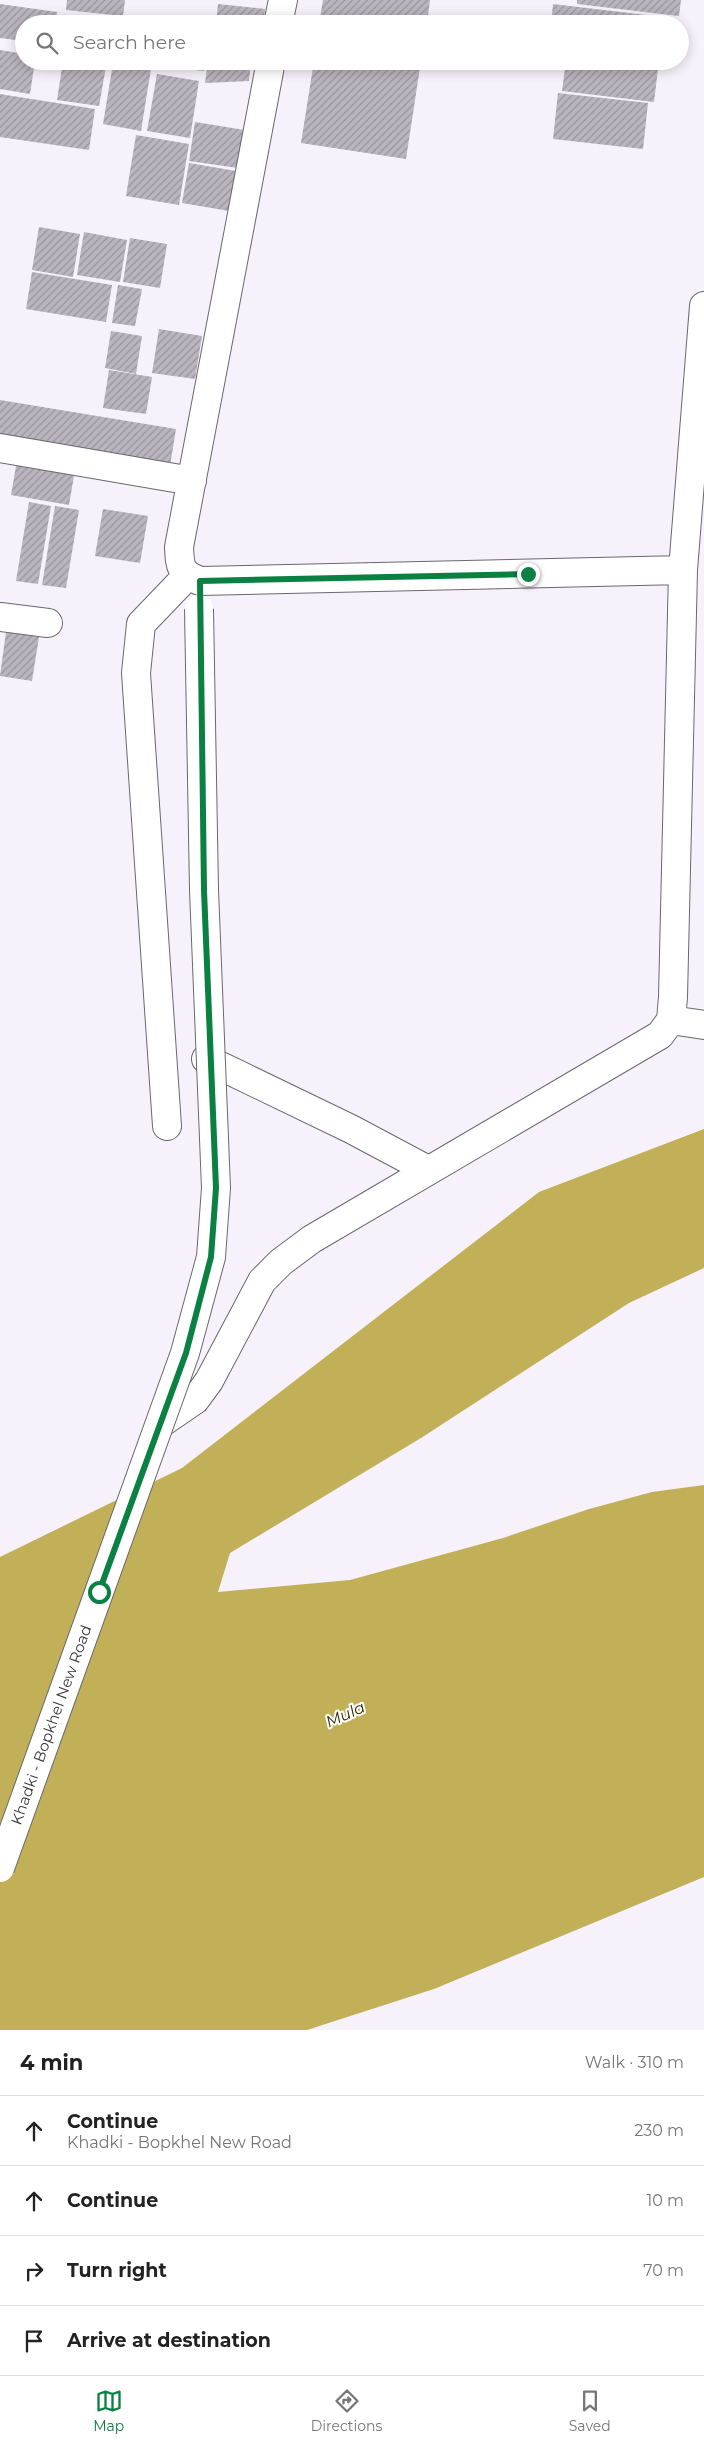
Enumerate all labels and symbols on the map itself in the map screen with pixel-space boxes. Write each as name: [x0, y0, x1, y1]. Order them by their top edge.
route end: [517, 563, 540, 586]
route start: [88, 1581, 111, 1604]
street label: Khadki - Bopkhel New Road: [6, 1622, 96, 1827]
water label: Mula: [323, 1697, 368, 1732]

